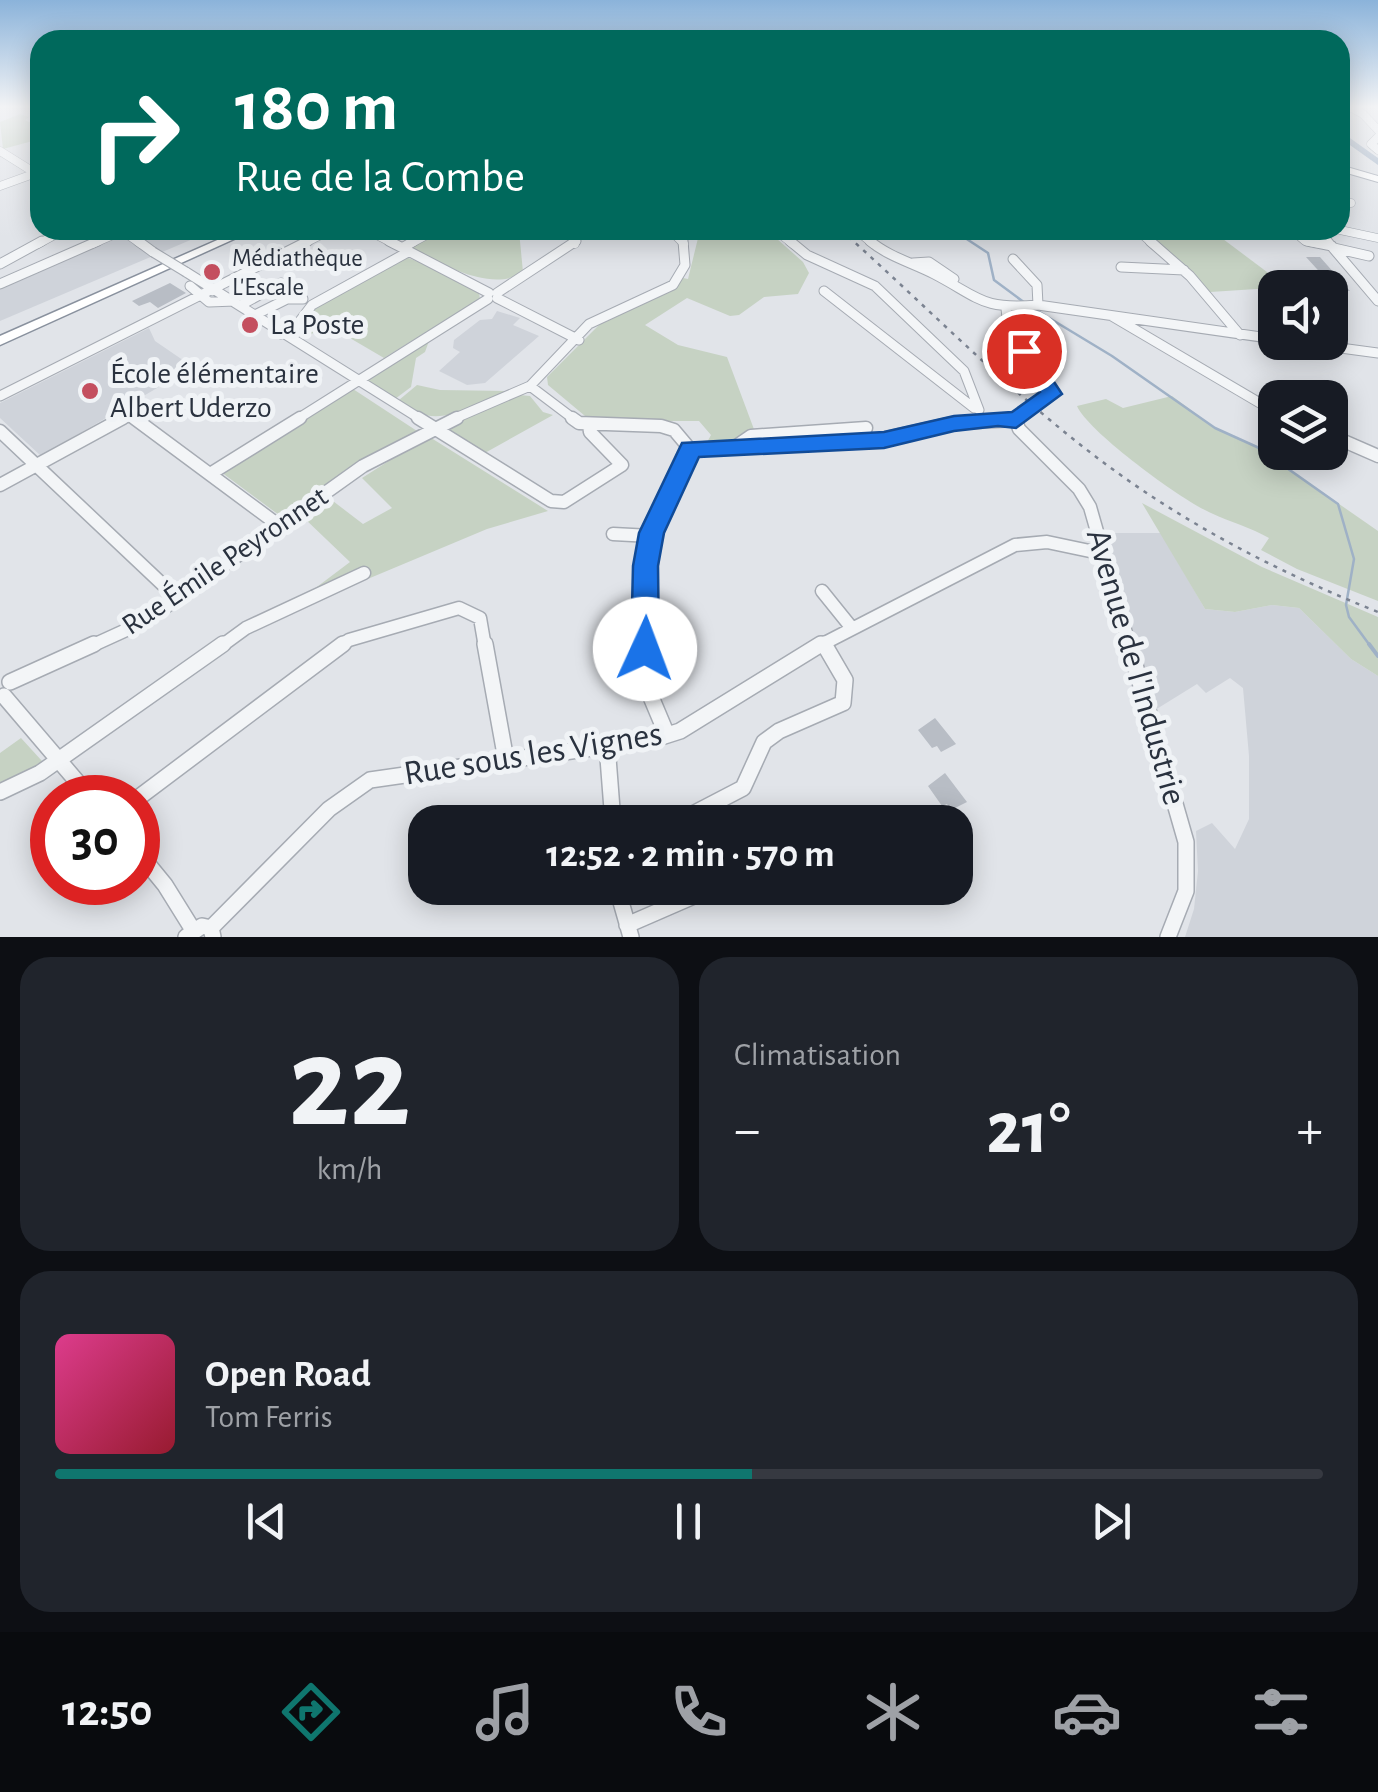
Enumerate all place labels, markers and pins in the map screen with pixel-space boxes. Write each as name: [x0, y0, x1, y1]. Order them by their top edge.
place label: Médiathèque L'Escale: [232, 246, 363, 300]
marker: Médiathèque L'Escale: [201, 261, 223, 283]
pin: [982, 309, 1067, 394]
place label: La Poste: [270, 310, 364, 340]
marker: La Poste: [239, 314, 261, 336]
place label: École élémentaire Albert Uderzo: [110, 357, 319, 423]
marker: École élémentaire Albert Uderzo: [79, 380, 101, 402]

